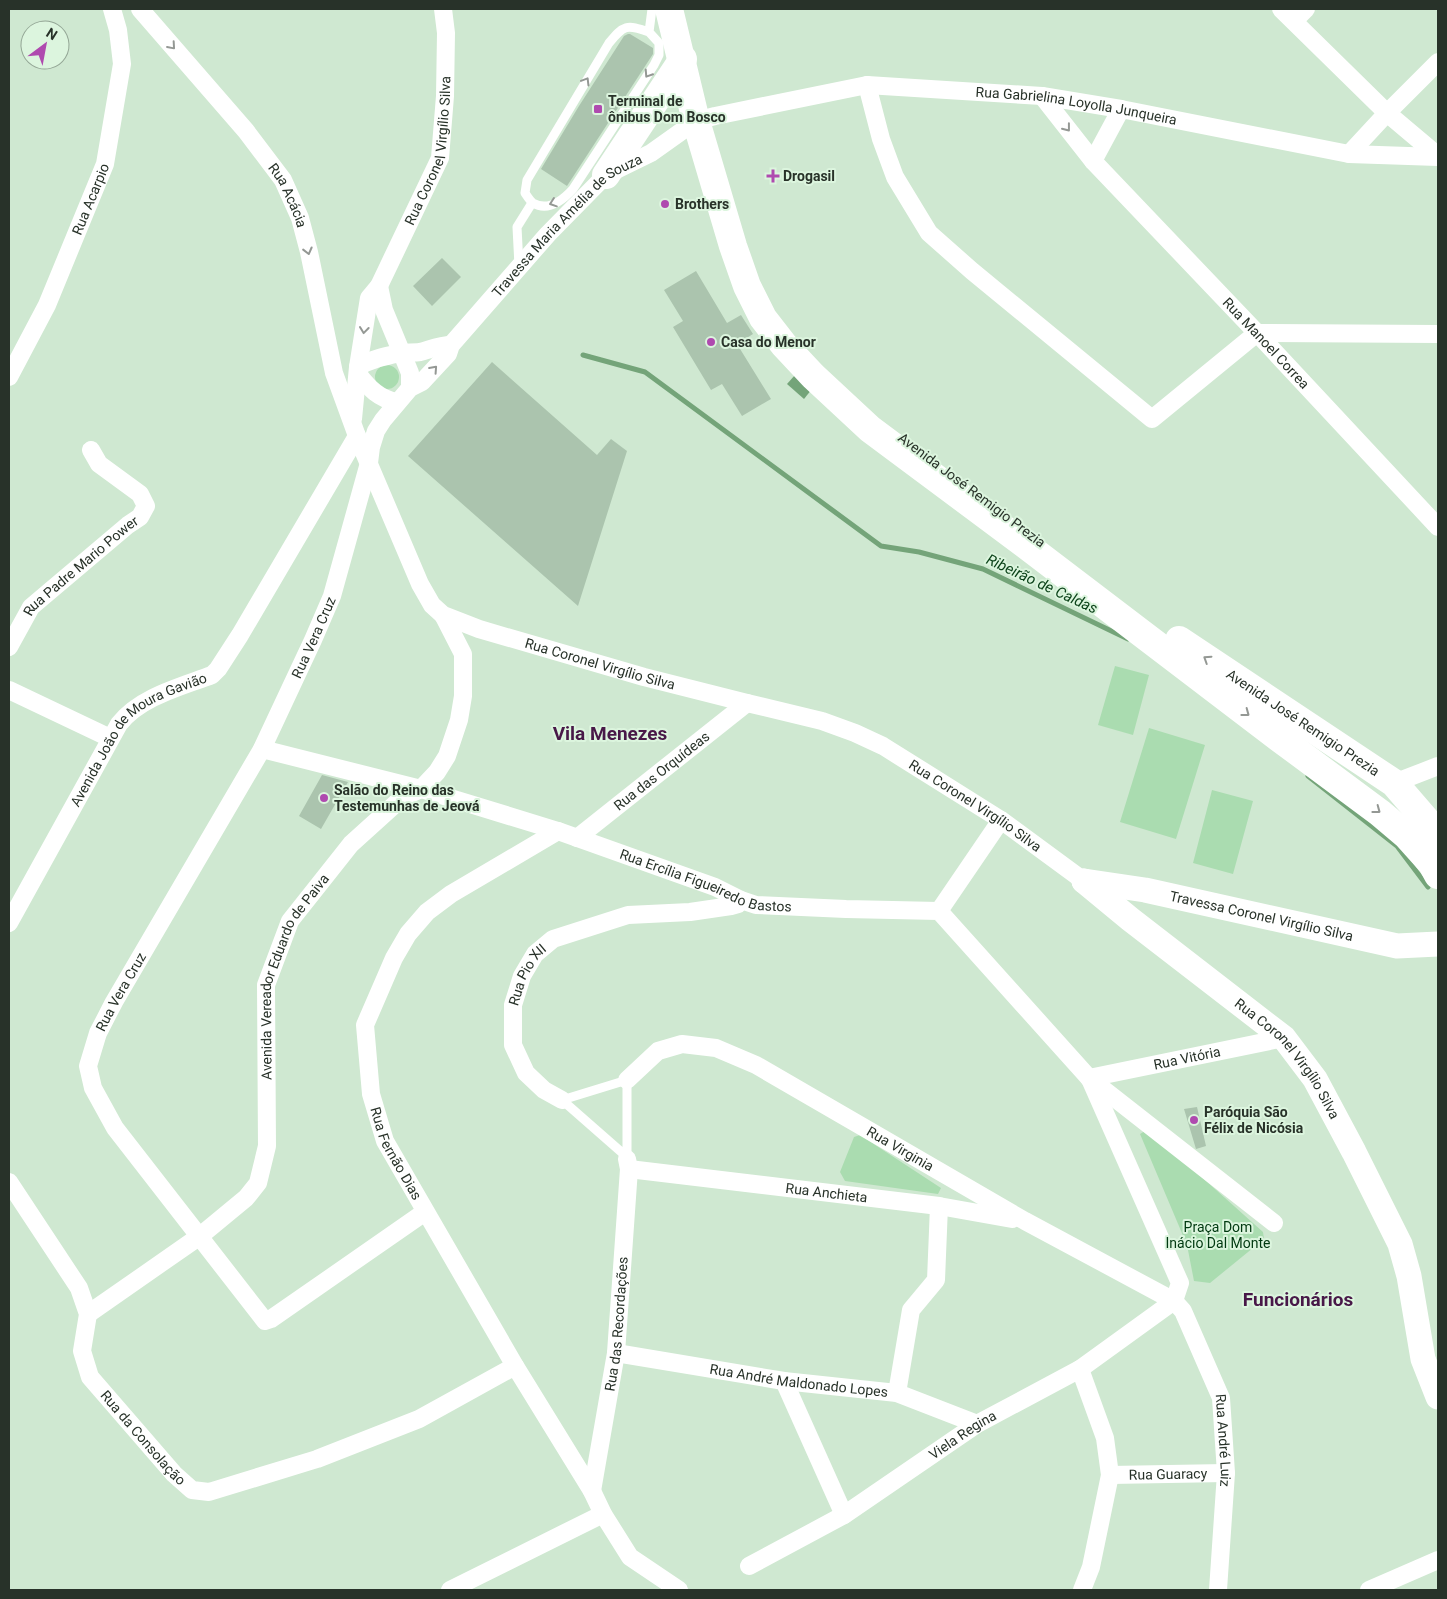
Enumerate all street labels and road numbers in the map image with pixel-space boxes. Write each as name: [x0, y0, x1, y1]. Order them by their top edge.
street label: Rua Coronel Virgílio Silva: [401, 76, 453, 227]
street label: Rua Gabrielina Loyolla Junqueira: [975, 84, 1178, 128]
street label: Travessa Maria Amélia de Souza: [489, 151, 645, 300]
street label: Rua Acácia: [265, 160, 310, 229]
street label: Rua Acarpio: [69, 161, 112, 237]
street label: Rua Manoel Correa: [1220, 294, 1313, 392]
street label: Avenida José Remigio Prezia: [895, 429, 1049, 551]
street label: Rua Padre Mario Power: [20, 512, 141, 619]
street label: Rua Vera Cruz: [288, 594, 339, 681]
street label: Rua Coronel Virgílio Silva: [523, 635, 677, 693]
street label: Avenida José Remigio Prezia: [1224, 666, 1383, 779]
street label: Avenida João de Moura Gavião: [67, 670, 209, 809]
street label: Rua das Orquídeas: [611, 728, 712, 814]
street label: Rua Coronel Virgílio Silva: [906, 756, 1045, 855]
street label: Rua Ercília Figueiredo Bastos: [618, 846, 792, 915]
street label: Avenida Vereador Eduardo de Paiva: [258, 871, 332, 1080]
street label: Travessa Coronel Virgílio Silva: [1168, 888, 1355, 944]
street label: Rua Pio XII: [505, 940, 549, 1007]
street label: Rua Vera Cruz: [92, 950, 149, 1034]
street label: Rua Coronel Virgílio Silva: [1232, 995, 1343, 1122]
street label: Rua Vitória: [1152, 1043, 1222, 1073]
street label: Rua Fernão Dias: [367, 1105, 425, 1203]
street label: Rua Virginia: [864, 1123, 937, 1174]
street label: Rua Anchieta: [785, 1180, 868, 1205]
street label: Rua das Recordações: [601, 1256, 631, 1392]
street label: Rua André Maldonado Lopes: [709, 1361, 889, 1400]
street label: Rua da Consolação: [97, 1387, 189, 1488]
street label: Rua André Luiz: [1213, 1393, 1234, 1487]
street label: Viela Regina: [926, 1407, 999, 1462]
street label: Rua Guaracy: [1129, 1465, 1208, 1483]

